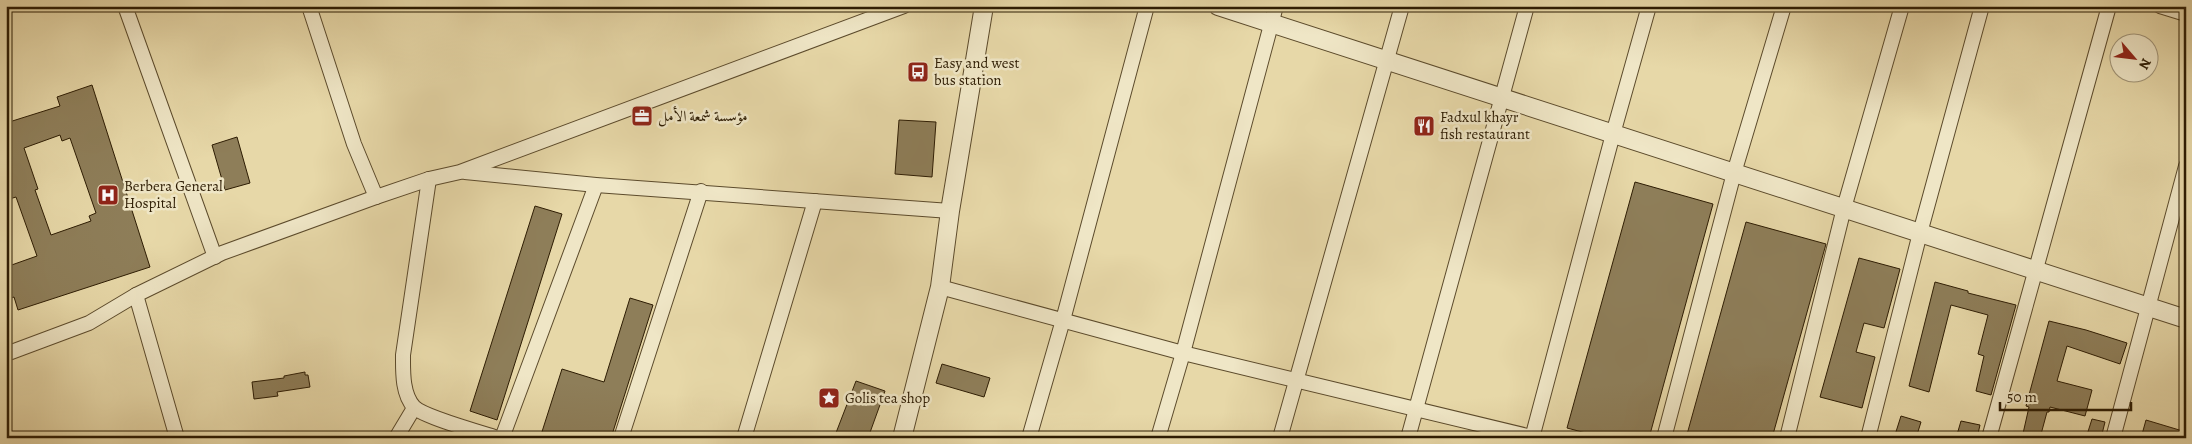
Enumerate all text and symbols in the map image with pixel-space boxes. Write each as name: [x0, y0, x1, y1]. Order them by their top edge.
north arrow: [2110, 32, 2160, 82]
place label: Easy and west bus station: [934, 53, 1020, 90]
text: N: [2134, 55, 2156, 73]
bus stop icon: Easy and west bus station: [906, 60, 930, 84]
office icon: مؤسسة شمعة الأمل: [630, 104, 654, 128]
place label: مؤسسة شمعة الأمل: [658, 105, 748, 127]
place label: Fadxul khayr fish restaurant: [1440, 107, 1530, 144]
restaurant icon: Fadxul khayr fish restaurant: [1412, 114, 1436, 138]
place label: Berbera General Hospital: [124, 176, 223, 213]
hospital icon: Berbera General Hospital: [96, 183, 120, 207]
scale bar: [2000, 379, 2131, 411]
place icon: Golis tea shop: [817, 386, 841, 410]
text: 50 m: [2007, 387, 2037, 407]
place label: Golis tea shop: [845, 388, 930, 408]

